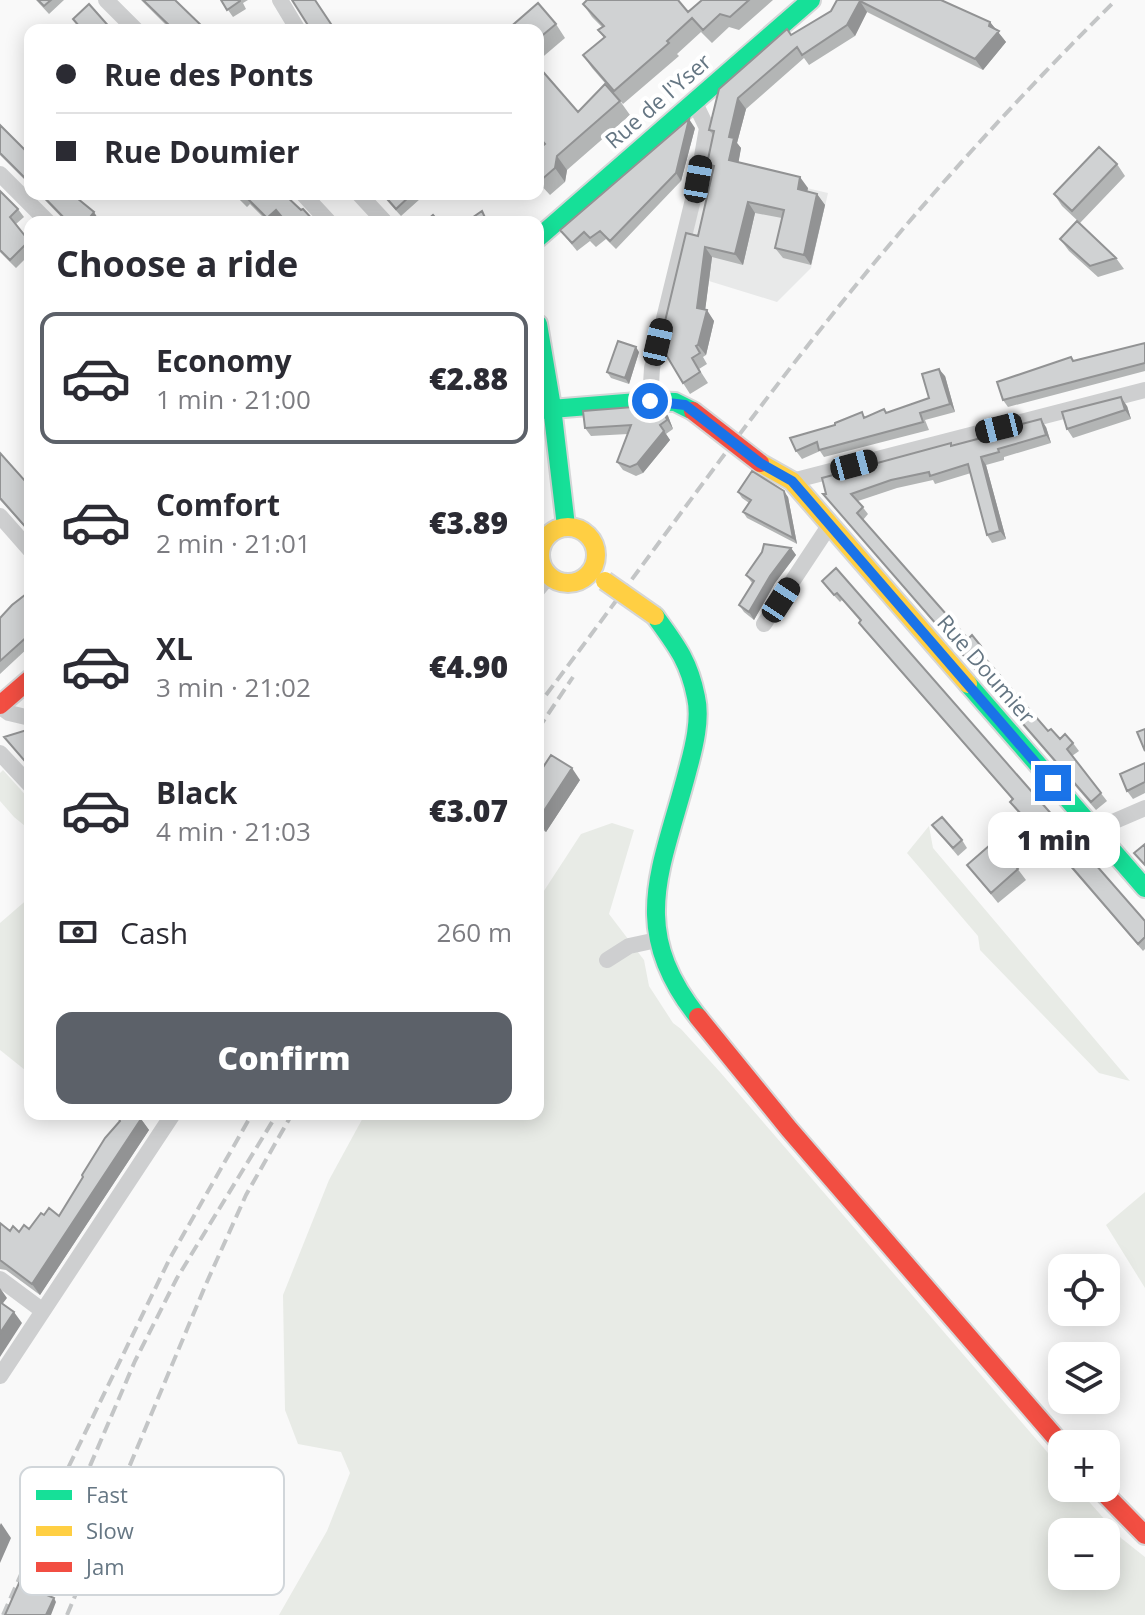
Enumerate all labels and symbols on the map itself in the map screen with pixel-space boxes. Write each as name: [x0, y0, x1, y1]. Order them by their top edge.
street label: Rue de l'Yser: [598, 46, 717, 155]
car: [682, 153, 714, 205]
car: [641, 316, 675, 368]
route start: [632, 383, 668, 419]
car: [973, 411, 1025, 445]
car: [828, 447, 880, 483]
car: [758, 573, 804, 627]
street label: Rue Doumier: [931, 608, 1042, 729]
route end: [1035, 765, 1071, 801]
callout: 1 min: [987, 811, 1119, 867]
legend: [20, 1467, 284, 1595]
text: Fast: [86, 1479, 128, 1509]
text: Slow: [86, 1515, 134, 1545]
text: Jam: [84, 1551, 125, 1581]

